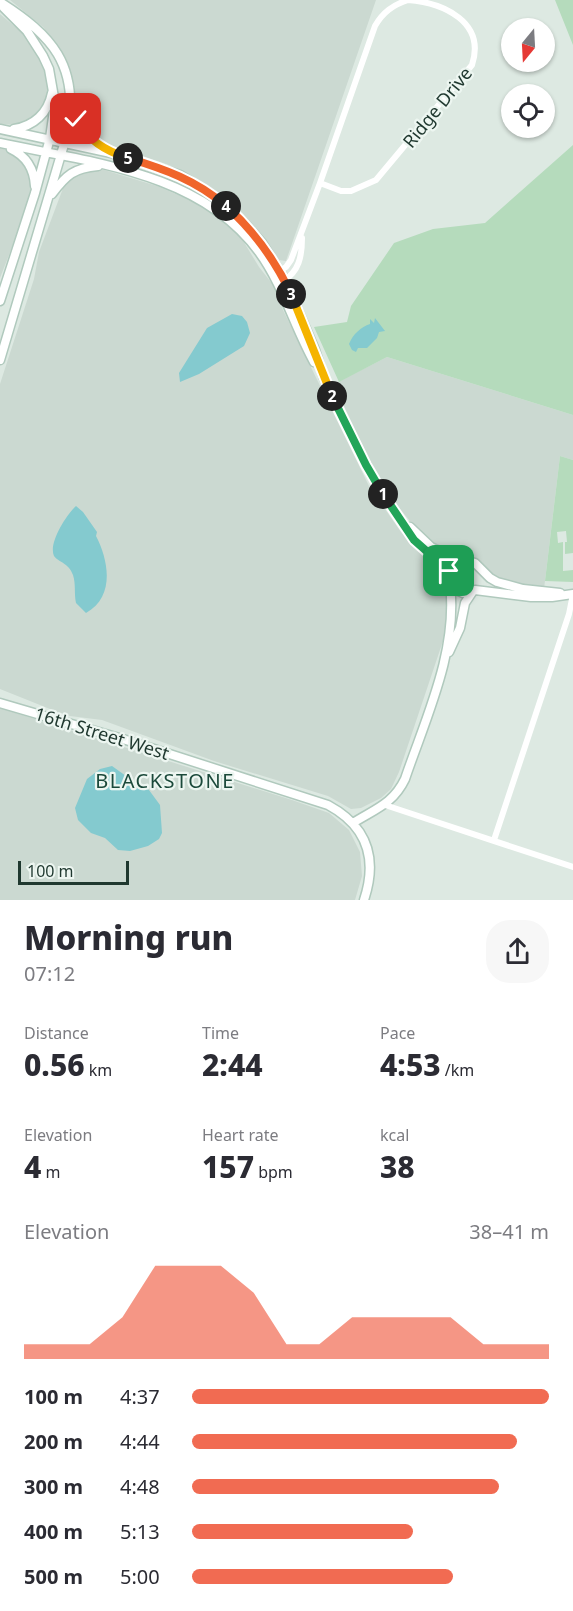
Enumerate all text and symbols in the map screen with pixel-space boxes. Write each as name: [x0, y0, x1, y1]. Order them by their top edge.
north arrow: [501, 18, 555, 72]
map controls: [501, 18, 555, 138]
street label: Ridge Drive: [397, 62, 477, 152]
button: locate: [501, 84, 555, 138]
pin: [50, 93, 101, 144]
icon: check: [59, 102, 92, 135]
pin: 5: [113, 143, 143, 173]
text: 5: [123, 147, 133, 169]
pin: 4: [211, 191, 241, 221]
text: 4: [221, 195, 231, 217]
pin: 3: [276, 279, 306, 309]
text: 3: [286, 283, 296, 305]
pin: 2: [317, 381, 347, 411]
text: 2: [327, 385, 337, 407]
pin: 1: [368, 479, 398, 509]
text: 1: [378, 483, 388, 505]
pin: [423, 545, 474, 596]
icon: arrive: [432, 554, 465, 587]
street label: 16th Street West: [32, 701, 173, 765]
district label: BLACKSTONE: [95, 767, 235, 794]
scale bar: [18, 858, 129, 886]
text: 100 m: [27, 860, 74, 882]
text: Morning run: [24, 915, 233, 960]
button: share: [486, 920, 549, 983]
text: 07:12: [24, 960, 75, 987]
text: Distance: [24, 1022, 89, 1044]
text: Time: [202, 1022, 239, 1044]
text: Pace: [380, 1022, 415, 1044]
text: 0.56: [24, 1044, 85, 1085]
text: 2:44: [202, 1044, 263, 1085]
text: 4:53: [380, 1044, 441, 1085]
text: km: [85, 1059, 112, 1081]
text: /km: [441, 1059, 474, 1081]
text: Elevation: [24, 1124, 92, 1146]
text: Heart rate: [202, 1124, 278, 1146]
text: kcal: [380, 1124, 409, 1146]
text: 4: [24, 1146, 41, 1187]
text: 157: [202, 1146, 254, 1187]
text: 38: [380, 1146, 415, 1187]
text: m: [41, 1161, 60, 1183]
text: bpm: [254, 1161, 293, 1183]
text: Elevation: [24, 1218, 109, 1245]
text: 38–41 m: [469, 1218, 549, 1245]
text: 100 m: [24, 1383, 83, 1410]
text: 4:37: [120, 1383, 160, 1410]
text: 200 m: [24, 1428, 83, 1455]
text: 4:44: [120, 1428, 160, 1455]
text: 300 m: [24, 1473, 83, 1500]
text: 4:48: [120, 1473, 160, 1500]
text: 400 m: [24, 1518, 83, 1545]
text: 5:13: [120, 1518, 160, 1545]
text: 500 m: [24, 1563, 83, 1590]
text: 5:00: [120, 1563, 160, 1590]

